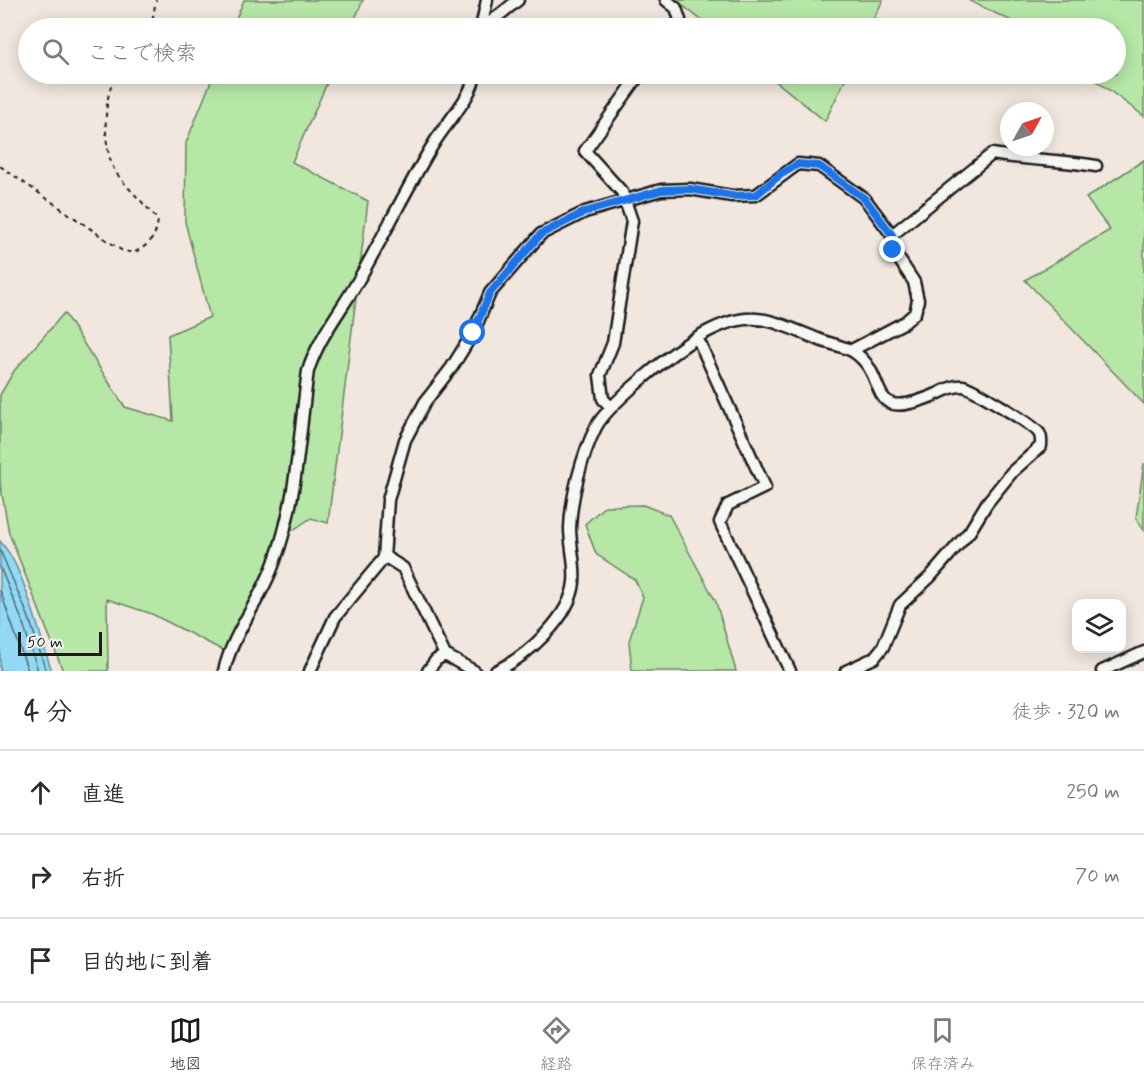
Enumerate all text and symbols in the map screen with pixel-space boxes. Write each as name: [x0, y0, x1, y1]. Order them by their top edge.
search box: [18, 18, 1126, 84]
icon: search: [39, 35, 72, 68]
text: ここで検索: [87, 40, 197, 68]
north arrow: [1000, 102, 1054, 156]
route end: [879, 236, 905, 262]
route start: [459, 319, 485, 345]
map controls: [1072, 599, 1126, 653]
button: layers: [1072, 599, 1126, 653]
scale bar: [18, 629, 102, 656]
text: 50 m: [27, 632, 63, 653]
text: 4 分: [24, 696, 72, 730]
text: 徒歩 · 320 m: [1012, 699, 1120, 726]
icon: ahead: [24, 776, 57, 809]
text: 250 m: [1066, 779, 1120, 806]
text: 直進: [81, 781, 125, 809]
icon: right: [24, 860, 57, 893]
text: 70 m: [1075, 863, 1120, 890]
text: 右折: [81, 865, 125, 893]
icon: arrive: [24, 944, 57, 977]
text: 目的地に到着: [81, 949, 213, 977]
tab: 地図: [169, 1014, 202, 1075]
tab: 経路: [540, 1014, 573, 1075]
tab: 保存済み: [911, 1014, 975, 1075]

